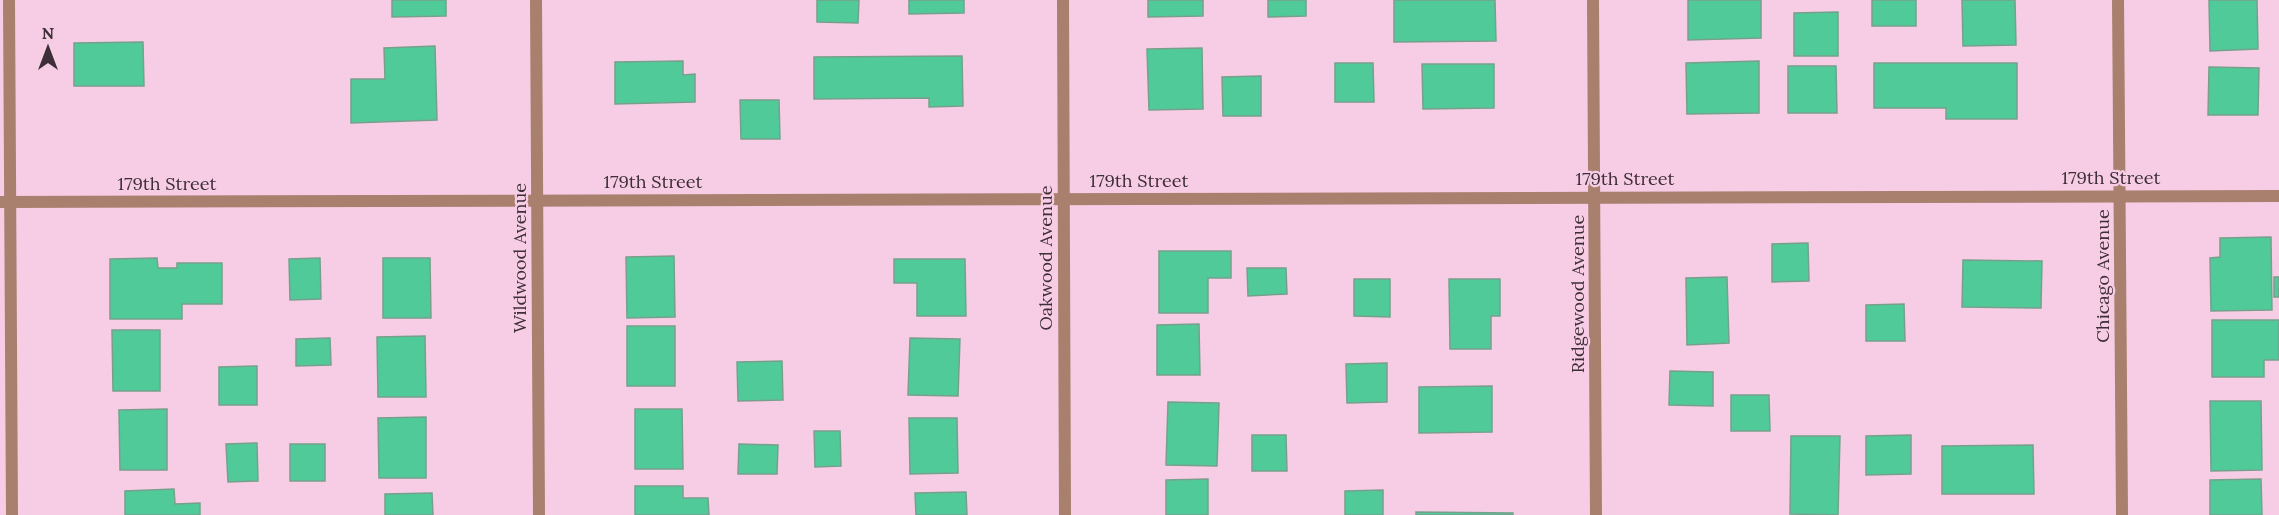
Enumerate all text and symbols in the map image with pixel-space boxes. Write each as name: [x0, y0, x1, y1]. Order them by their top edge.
north arrow: [18, 18, 78, 78]
text: N: [42, 23, 54, 43]
street label: 179th Street: [2062, 166, 2160, 189]
street label: 179th Street: [1576, 167, 1674, 190]
street label: 179th Street: [1090, 169, 1188, 192]
street label: 179th Street: [604, 170, 702, 193]
street label: 179th Street: [118, 172, 216, 195]
street label: Wildwood Avenue: [508, 183, 531, 333]
street label: Oakwood Avenue: [1034, 185, 1057, 331]
street label: Chicago Avenue: [2091, 209, 2114, 343]
street label: Ridgewood Avenue: [1566, 214, 1589, 373]

